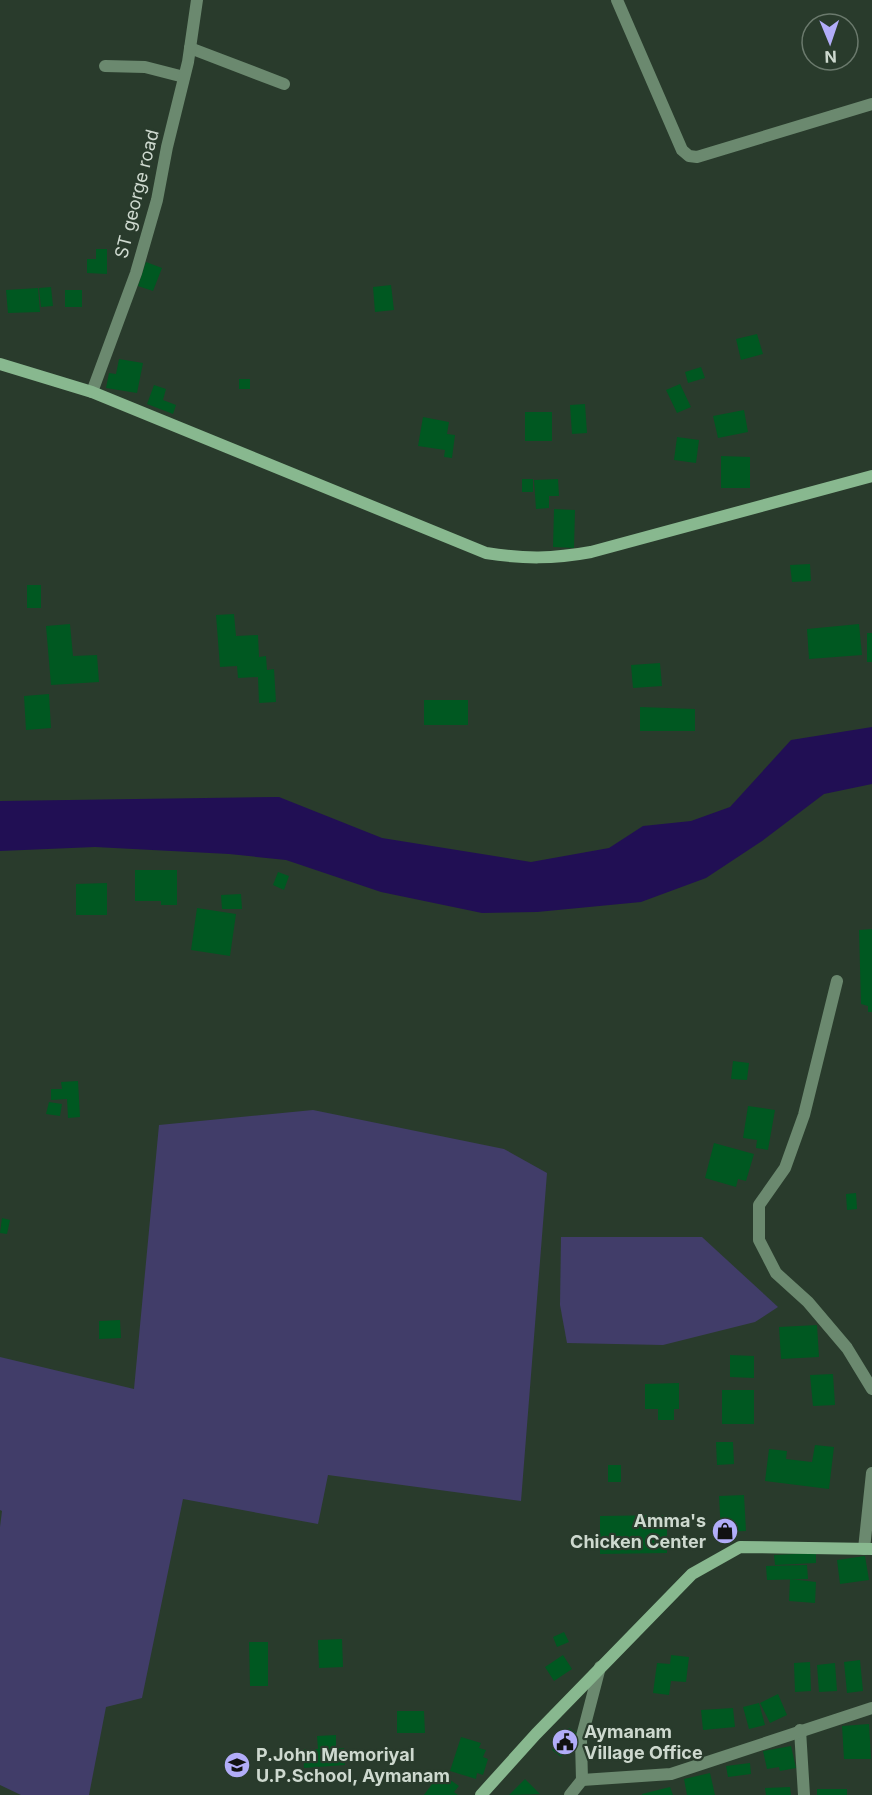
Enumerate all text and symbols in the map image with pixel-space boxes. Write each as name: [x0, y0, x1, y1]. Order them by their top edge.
north arrow: [800, 12, 860, 72]
text: N: [824, 47, 837, 67]
street label: ST george road: [110, 127, 163, 261]
place label: Amma's Chicken Center: [570, 1510, 706, 1552]
shop icon: Amma's Chicken Center: [710, 1516, 740, 1546]
place label: Aymanam Village Office: [584, 1721, 703, 1763]
public building icon: Aymanam Village Office: [550, 1727, 580, 1757]
place label: P.John Memoriyal U.P.School, Aymanam: [256, 1744, 450, 1786]
school or university icon: P.John Memoriyal U.P.School, Aymanam: [222, 1750, 252, 1780]

